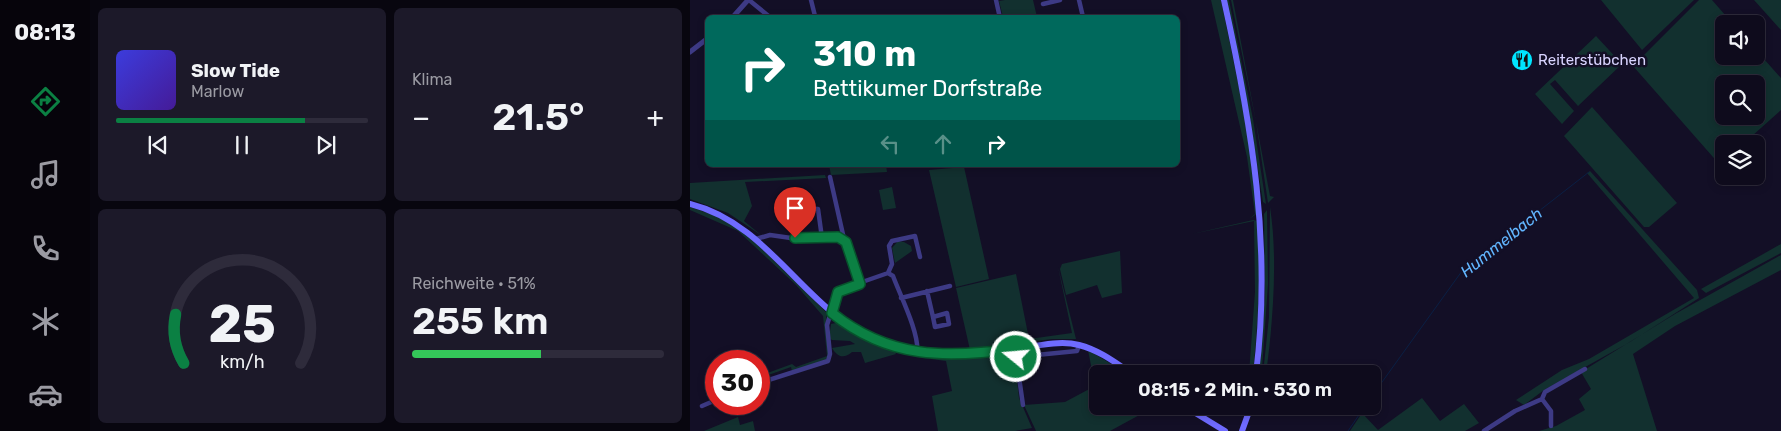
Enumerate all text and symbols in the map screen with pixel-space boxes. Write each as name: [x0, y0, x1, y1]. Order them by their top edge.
map controls: [1715, 15, 1765, 185]
button: sound: [1715, 15, 1765, 65]
text: 08:13: [14, 19, 76, 46]
text: 310 m: [813, 33, 916, 75]
icon: right: [730, 35, 795, 100]
restaurant icon: Reiterstübchen: [1510, 48, 1534, 72]
place label: Reiterstübchen: [1538, 51, 1646, 69]
text: Slow Tide: [191, 59, 280, 82]
text: Klima: [412, 70, 452, 89]
text: Bettikumer Dorfstraße: [813, 75, 1042, 102]
button: search: [1715, 75, 1765, 125]
text: Marlow: [191, 82, 244, 101]
icon: directions: [28, 84, 63, 119]
text: 21.5°: [492, 94, 584, 140]
text: −: [412, 101, 430, 134]
text: +: [647, 101, 664, 134]
icon: left: [876, 130, 904, 158]
icon: ahead: [929, 130, 957, 158]
icon: right: [982, 130, 1010, 158]
icon: previous: [144, 131, 172, 159]
icon: pause: [228, 131, 256, 159]
icon: next: [312, 131, 340, 159]
button: layers: [1715, 135, 1765, 185]
icon: music: [28, 157, 63, 192]
pin: [774, 187, 816, 238]
icon: arrive: [781, 194, 809, 222]
water label: Hummelbach: [1457, 204, 1546, 281]
icon: phone: [28, 231, 63, 266]
text: Reichweite · 51%: [412, 274, 536, 293]
text: 25: [208, 293, 276, 355]
text: 255 km: [412, 298, 549, 344]
icon: climate: [28, 304, 63, 339]
position arrow: [989, 330, 1041, 382]
speed limit sign: 30: [705, 350, 770, 415]
text: km/h: [220, 351, 264, 372]
icon: car: [28, 377, 63, 412]
text: 08:15 · 2 Min. · 530 m: [1138, 378, 1332, 401]

